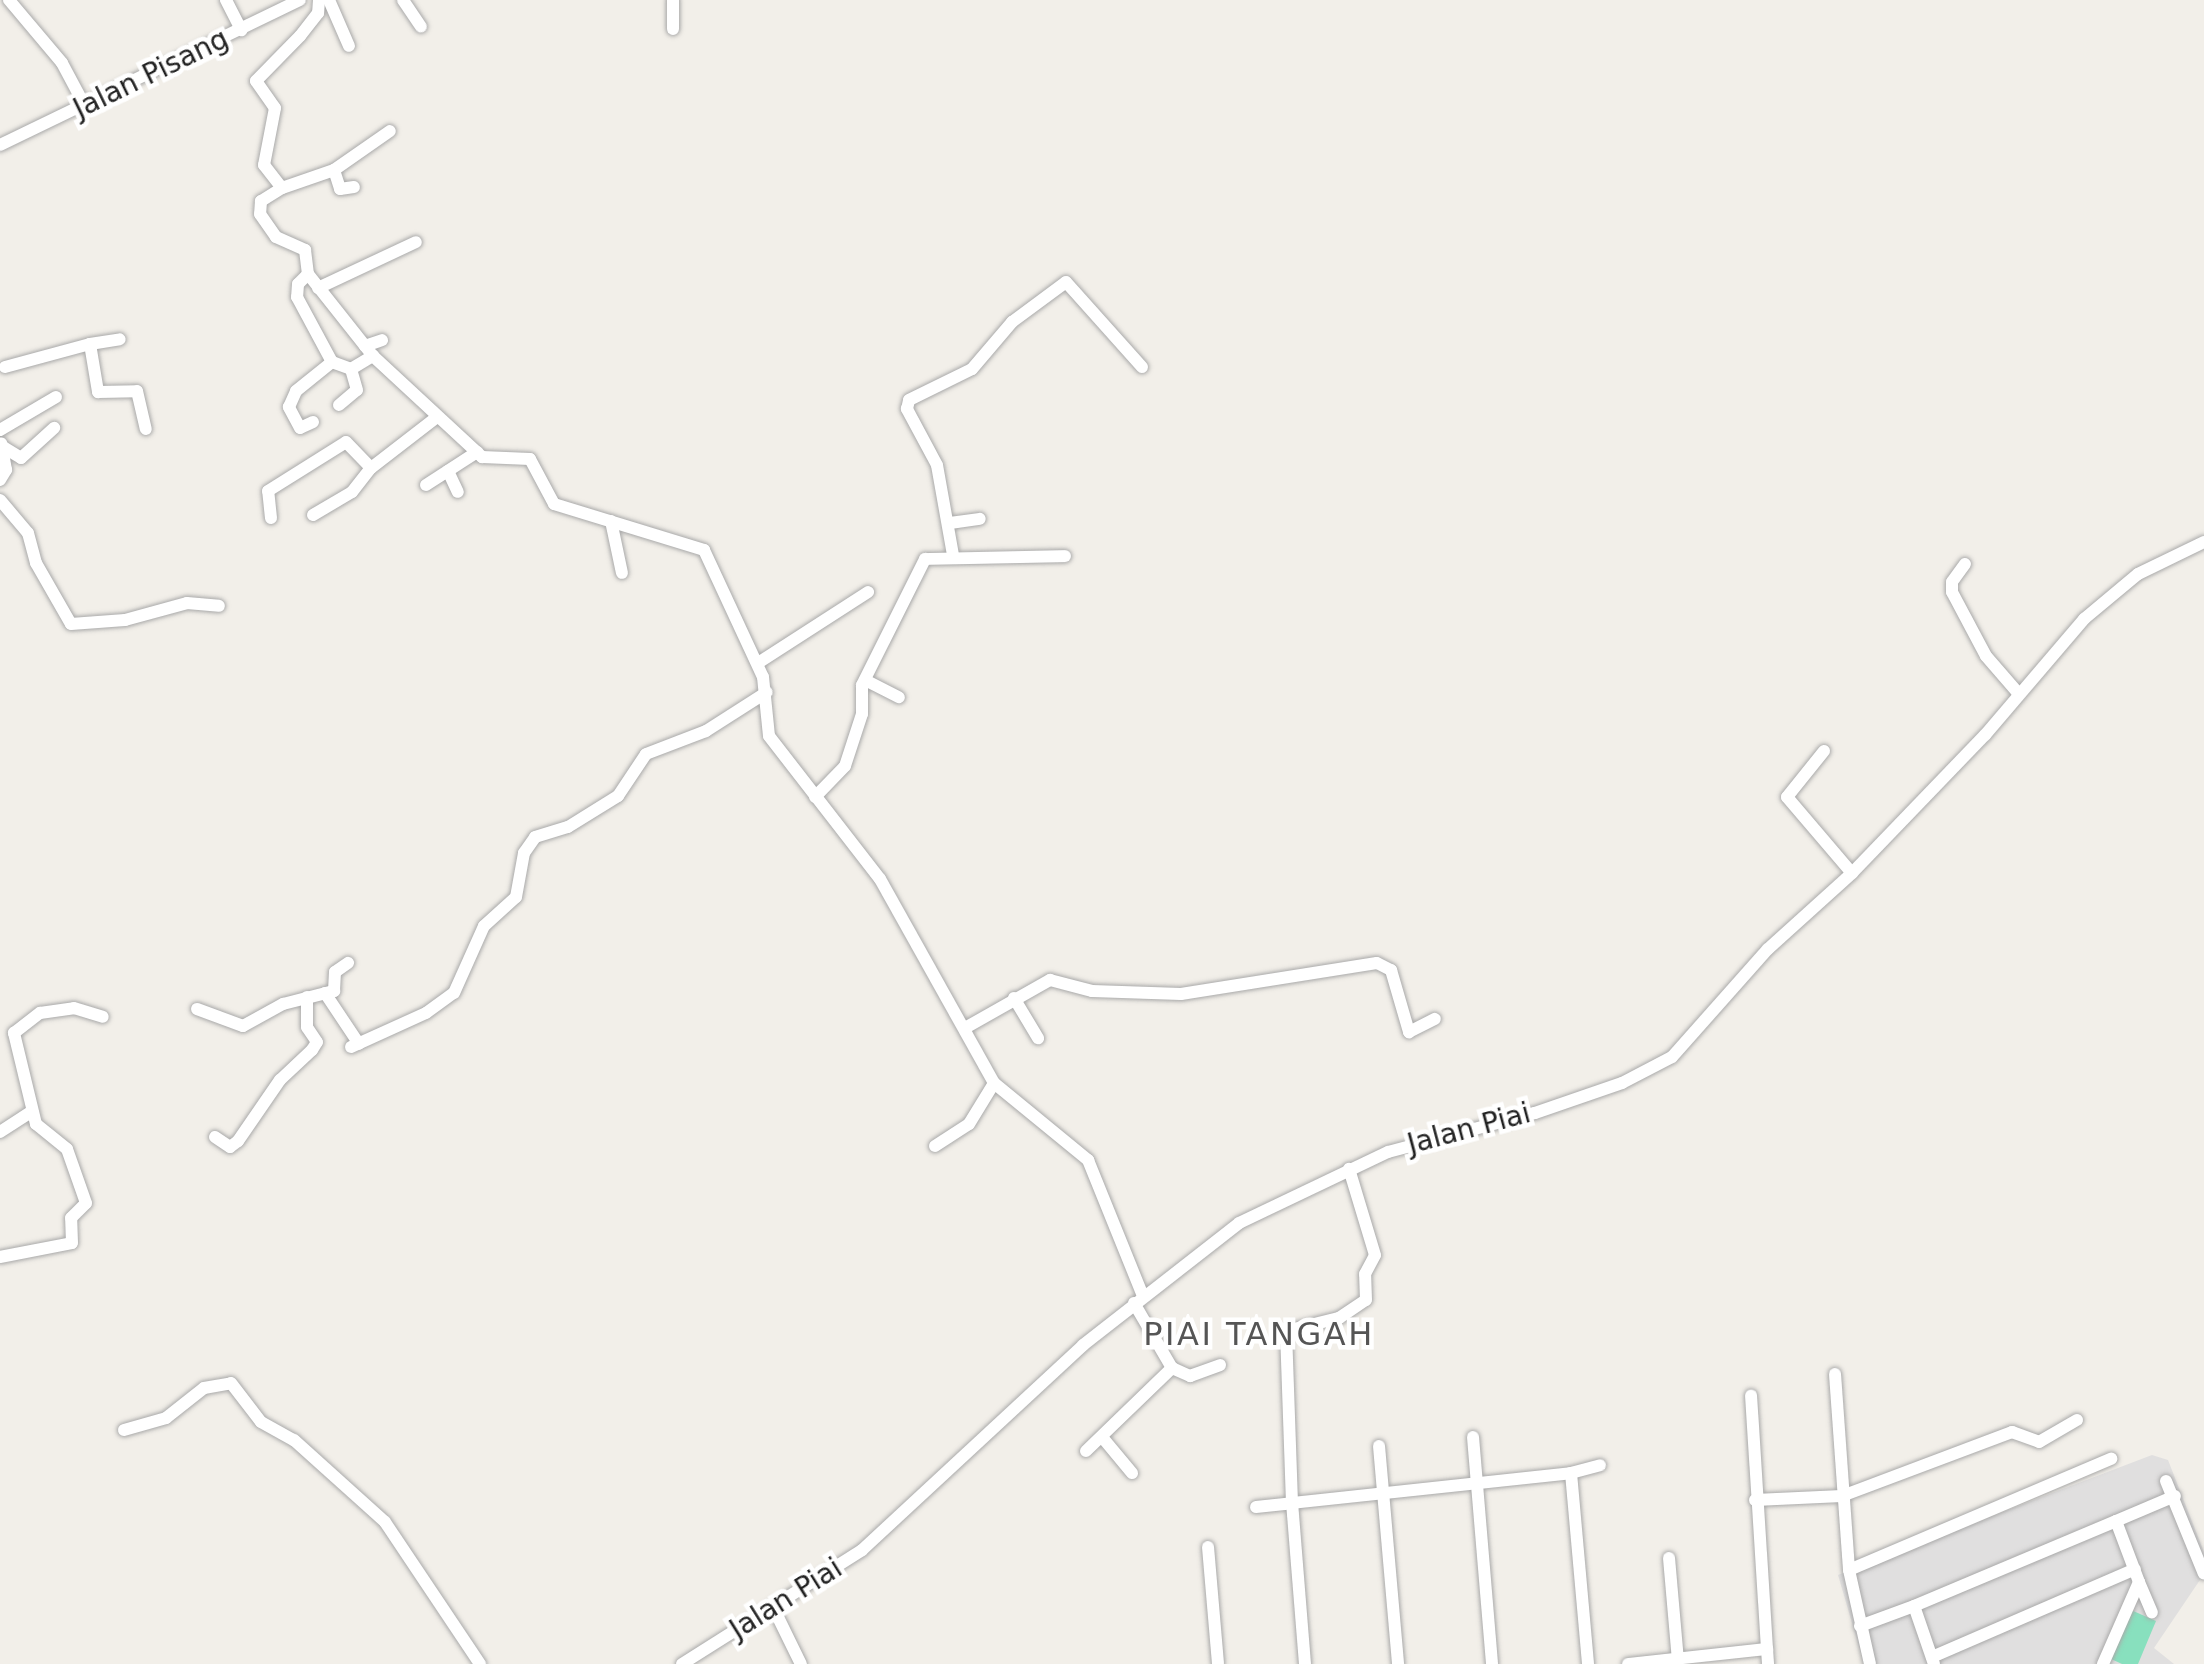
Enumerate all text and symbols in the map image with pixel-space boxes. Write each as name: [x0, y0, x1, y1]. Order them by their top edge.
street label: Jalan Pisang: [68, 22, 234, 126]
street label: Jalan Piai: [1404, 1096, 1534, 1162]
district label: PIAI TANGAH: [1143, 1315, 1375, 1353]
street label: Jalan Piai: [724, 1551, 848, 1647]

